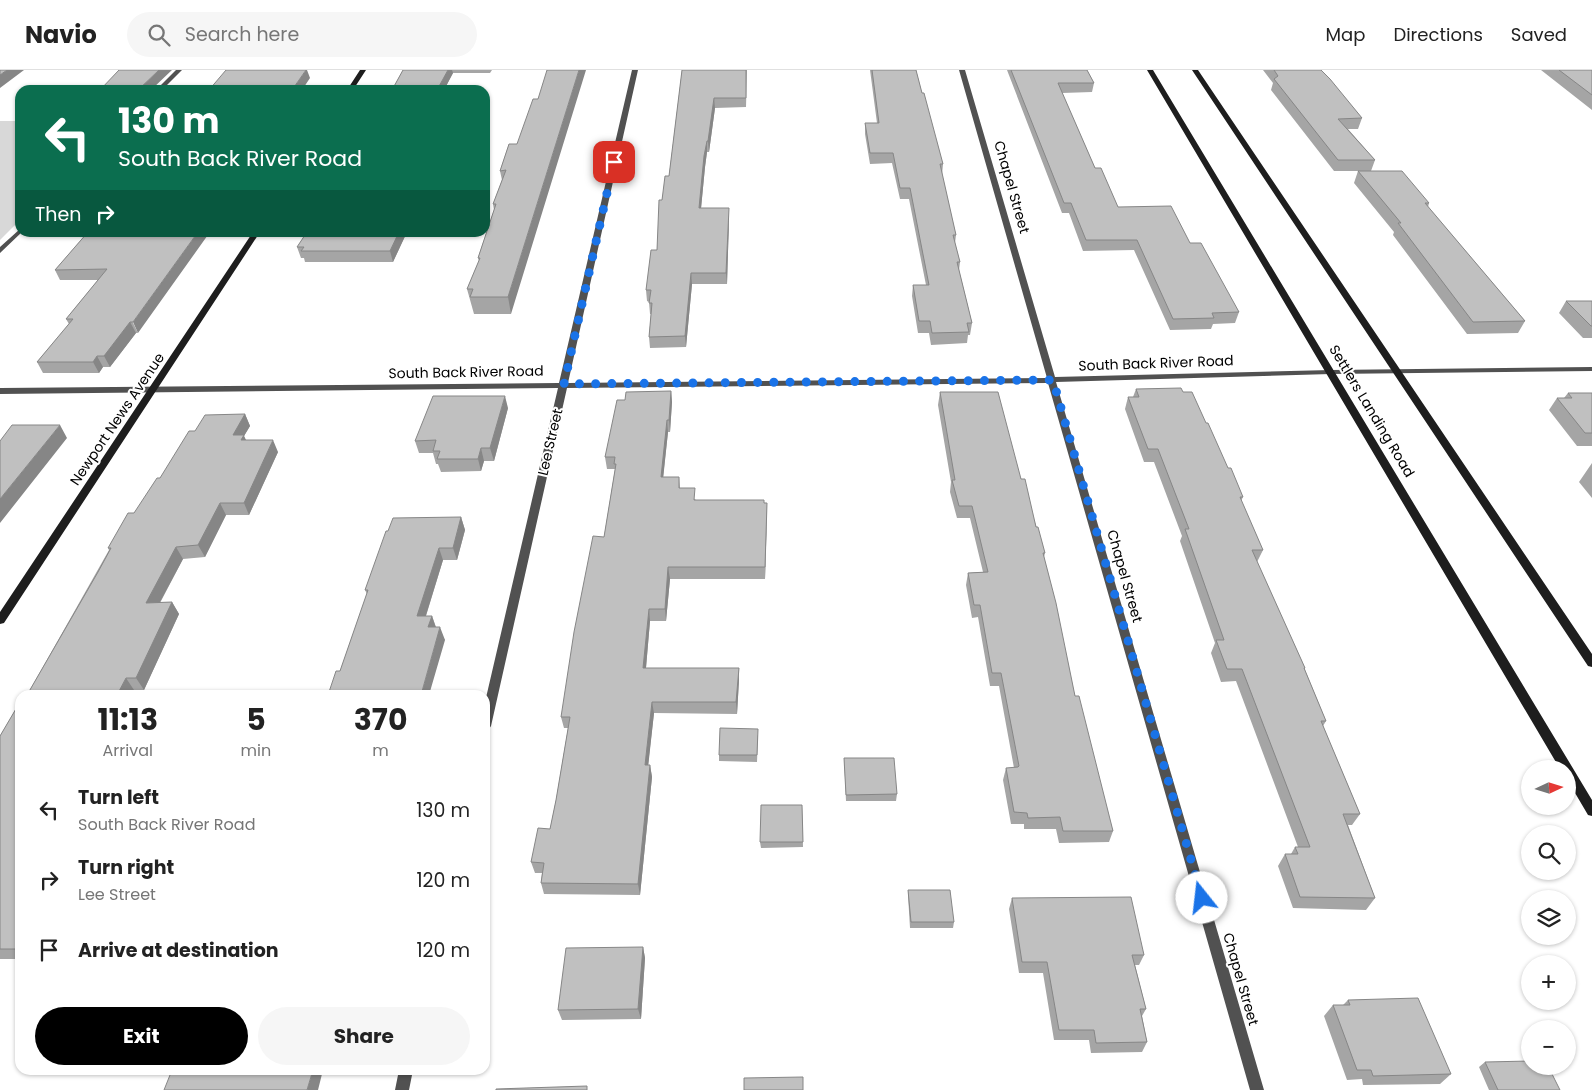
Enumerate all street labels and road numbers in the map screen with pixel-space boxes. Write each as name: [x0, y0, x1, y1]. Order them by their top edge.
street label: Chapel Street: [989, 138, 1035, 236]
street label: Settlers Landing Road: [1324, 341, 1420, 481]
street label: Newport News Avenue: [65, 348, 169, 489]
street label: South Back River Road: [1078, 350, 1234, 376]
street label: South Back River Road: [388, 361, 544, 383]
street label: Lee Street: [533, 407, 567, 477]
street label: Chapel Street: [1102, 527, 1148, 625]
street label: Chapel Street: [1218, 930, 1264, 1028]

